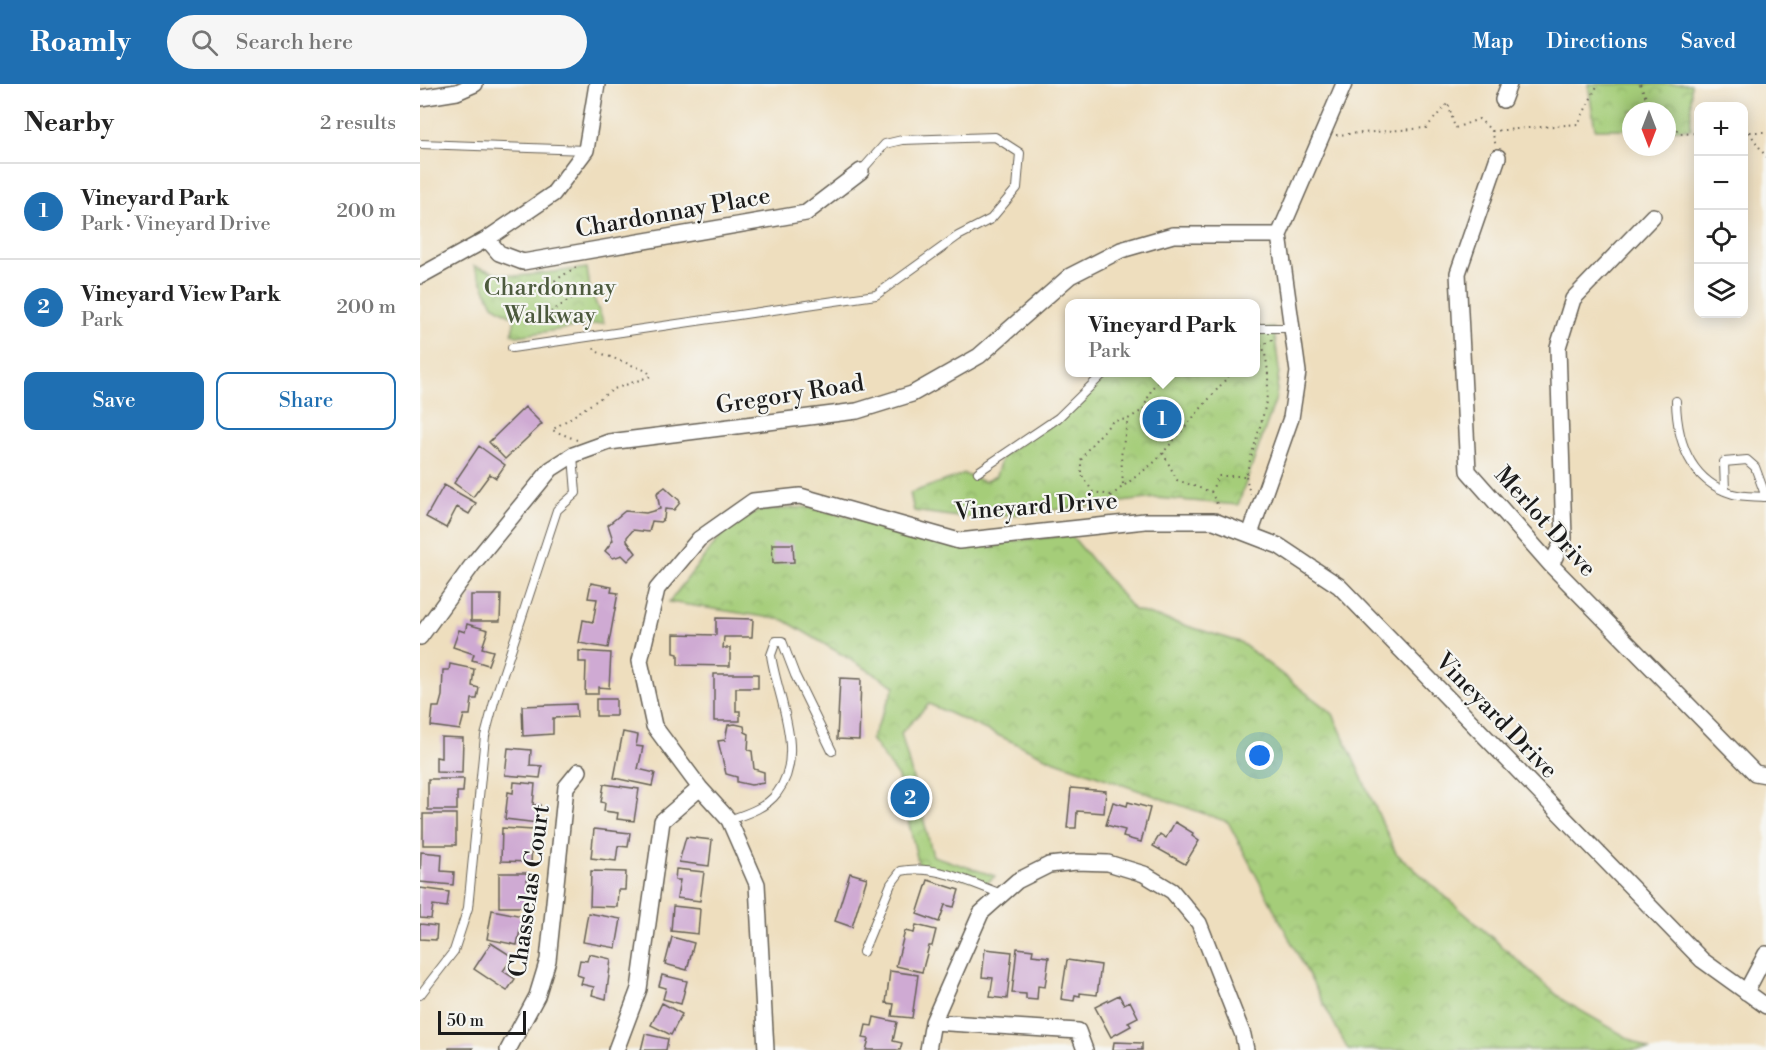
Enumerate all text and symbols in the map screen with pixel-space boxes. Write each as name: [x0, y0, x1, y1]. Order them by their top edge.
search box: [167, 15, 587, 69]
text: Roamly: [30, 25, 131, 60]
icon: search: [188, 26, 221, 59]
text: Search here: [236, 29, 353, 56]
text: Map: [1472, 29, 1514, 55]
text: Directions: [1547, 29, 1648, 55]
text: Saved: [1681, 29, 1736, 55]
north arrow: [1622, 102, 1676, 156]
map controls: [1694, 102, 1748, 318]
button: +: [1694, 102, 1748, 156]
text: Nearby: [24, 107, 114, 139]
text: 2 results: [320, 111, 396, 136]
button: −: [1694, 156, 1748, 210]
street label: Chardonnay Place: [573, 181, 773, 245]
text: Vineyard Park: [81, 185, 229, 212]
text: 1: [39, 199, 48, 224]
text: 200 m: [336, 199, 396, 224]
button: locate: [1694, 210, 1748, 264]
text: Park · Vineyard Drive: [81, 212, 271, 237]
button: layers: [1694, 264, 1748, 318]
park label: Chardonnay Walkway: [484, 273, 617, 331]
text: Vineyard View Park: [81, 281, 281, 308]
text: 2: [37, 295, 50, 320]
text: 200 m: [336, 295, 396, 320]
popup: [1065, 299, 1260, 377]
text: Park: [81, 308, 123, 333]
text: Vineyard Park: [1088, 312, 1237, 339]
text: Park: [1088, 339, 1130, 364]
street label: Gregory Road: [714, 368, 866, 422]
button: Save: [24, 372, 204, 430]
button: Share: [216, 372, 396, 430]
pin: 1: [1142, 396, 1182, 442]
street label: Merlot Drive: [1488, 461, 1602, 583]
street label: Vineyard Drive: [952, 486, 1119, 528]
street label: Vineyard Drive: [1428, 646, 1564, 785]
your location: [1245, 741, 1274, 770]
pin: 2: [890, 776, 930, 820]
street label: Chasselas Court: [503, 802, 557, 979]
scale bar: [438, 1008, 526, 1036]
text: 50 m: [447, 1011, 484, 1031]

